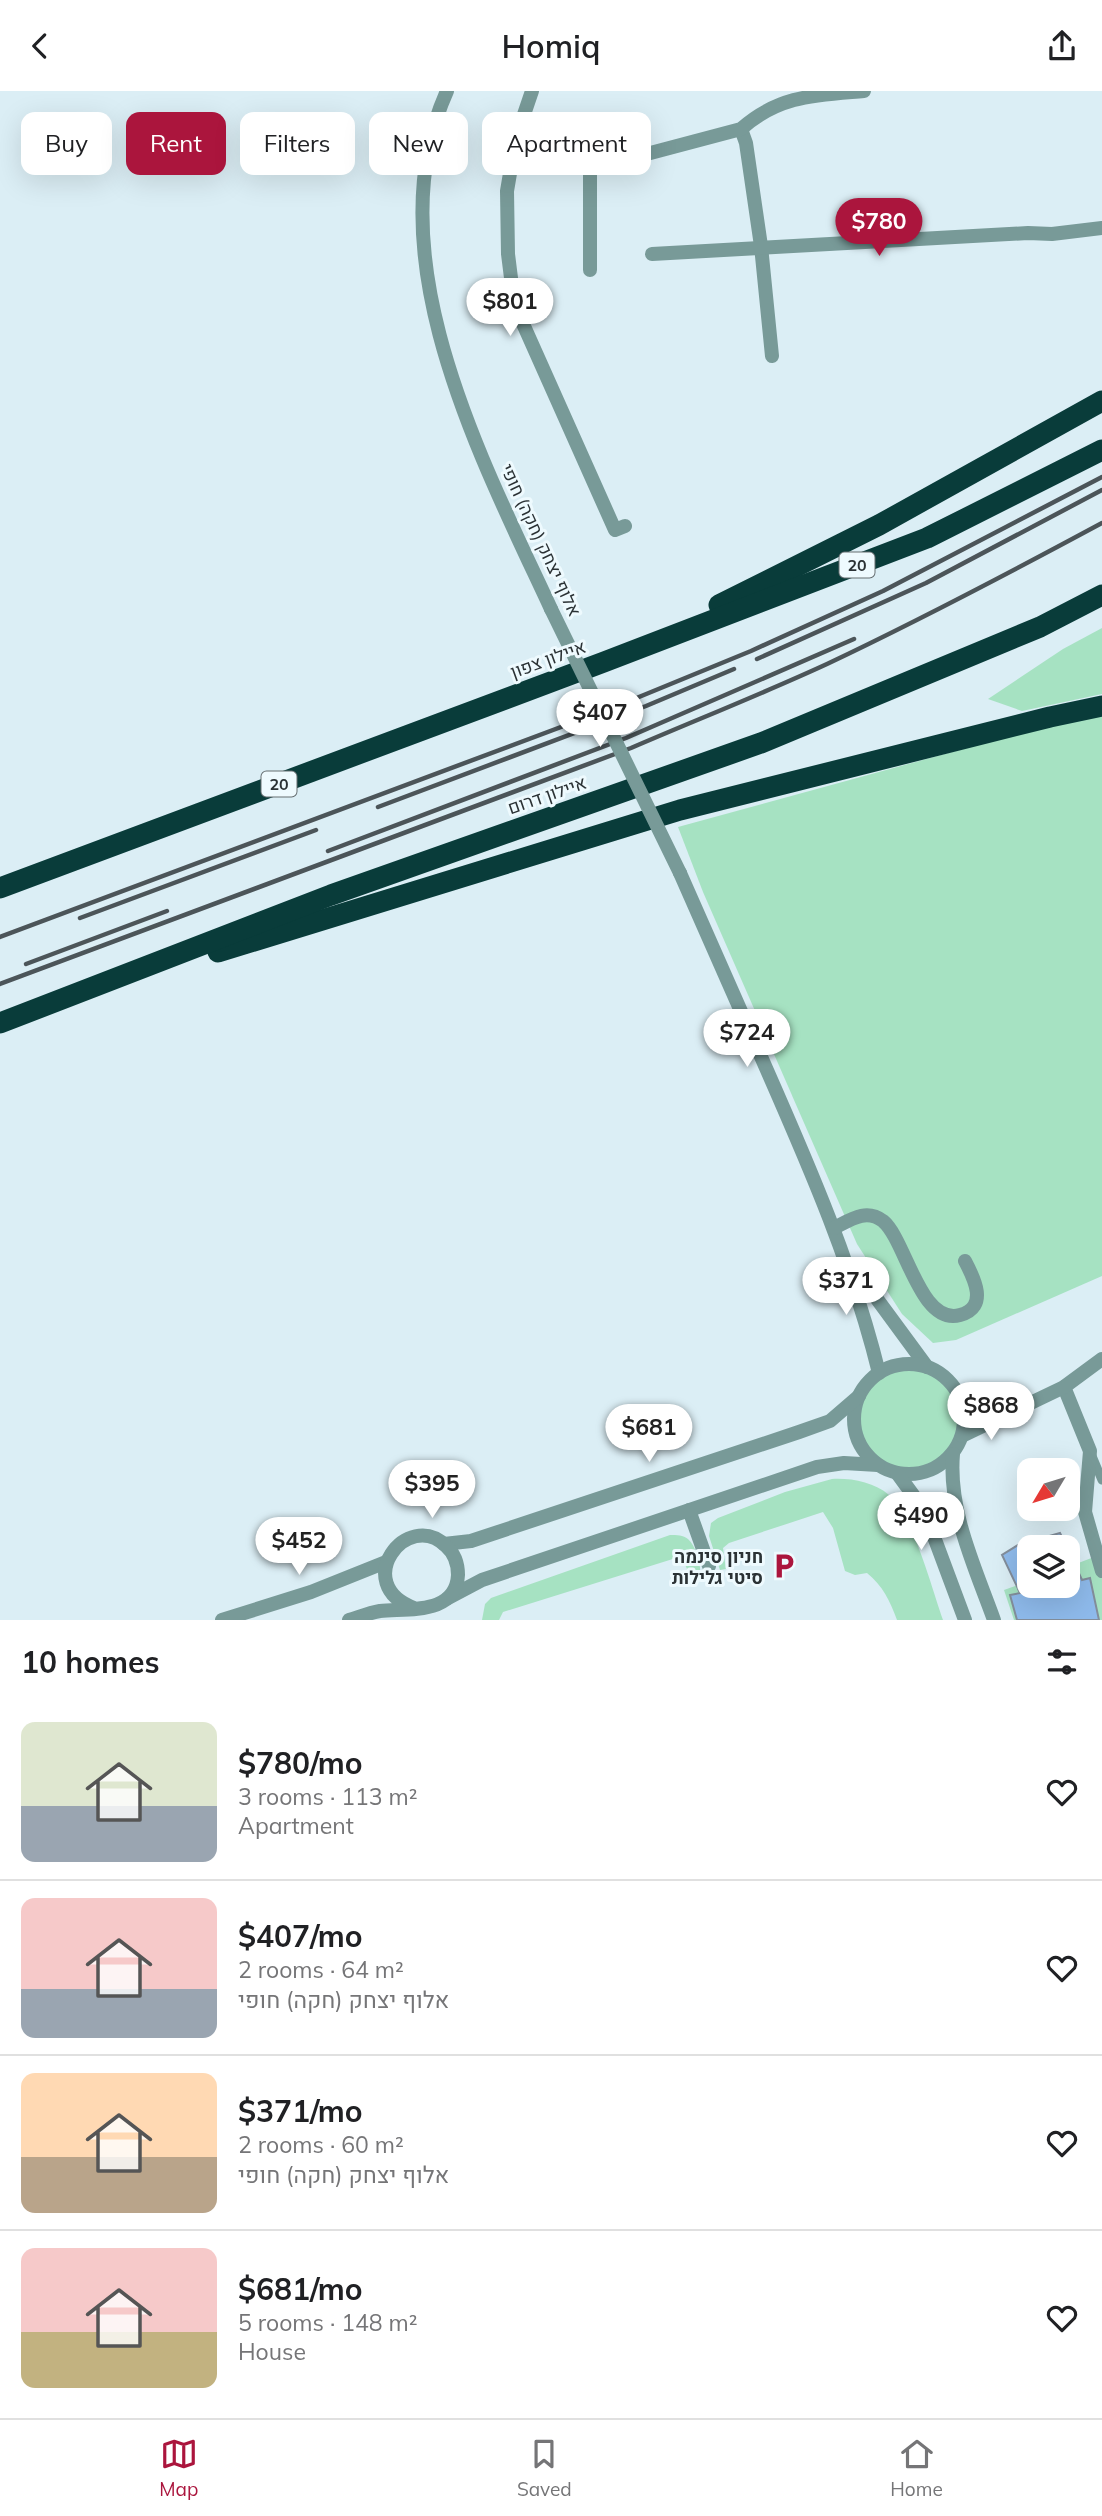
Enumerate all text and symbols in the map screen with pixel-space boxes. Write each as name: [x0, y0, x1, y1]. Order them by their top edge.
text: Homiq: [501, 26, 601, 66]
icon: back: [21, 27, 59, 65]
icon: share: [1043, 27, 1081, 65]
chip: Buy: [21, 112, 112, 175]
chip: Rent: [126, 112, 226, 175]
chip: Filters: [240, 112, 355, 175]
chip: New: [369, 112, 468, 175]
chip: Apartment: [482, 112, 651, 175]
pin: $780: [838, 199, 920, 258]
text: $780: [851, 206, 907, 235]
pin: $801: [469, 279, 551, 338]
text: $801: [482, 286, 538, 315]
street label: אלוף יצחק (חקה) חופי: [496, 460, 586, 620]
road number: 20: [840, 552, 874, 577]
street label: איילון צפון: [507, 635, 589, 683]
pin: $407: [559, 689, 641, 749]
text: $407: [572, 697, 628, 726]
road number: 20: [262, 771, 296, 797]
street label: איילון דרום: [505, 771, 589, 819]
pin: $724: [706, 1009, 788, 1069]
text: $724: [719, 1017, 775, 1046]
pin: $371: [805, 1257, 887, 1317]
text: $371: [818, 1265, 874, 1294]
pin: $868: [950, 1383, 1032, 1442]
text: $868: [963, 1390, 1019, 1419]
pin: $681: [608, 1405, 690, 1464]
text: $681: [621, 1412, 677, 1441]
north arrow: [1017, 1458, 1080, 1521]
map controls: [1017, 1458, 1080, 1598]
pin: $395: [391, 1461, 473, 1520]
text: $395: [404, 1468, 460, 1497]
pin: $490: [880, 1493, 962, 1552]
text: $490: [893, 1500, 949, 1529]
pin: $452: [258, 1517, 340, 1577]
text: $452: [271, 1525, 327, 1554]
button: layers: [1017, 1535, 1080, 1598]
place label: חניון סינמה סיטי גלילות: [672, 1545, 763, 1589]
parking icon: חניון סינמה סיטי גלילות: [769, 1551, 799, 1581]
text: 10 homes: [21, 1643, 160, 1681]
icon: filters: [1043, 1643, 1081, 1681]
text: $780/mo: [238, 1744, 362, 1782]
icon: home: [77, 1750, 161, 1834]
icon: heart: [1043, 1773, 1081, 1811]
text: 3 rooms · 113 m²: [238, 1782, 418, 1811]
text: Apartment: [238, 1811, 354, 1840]
text: $407/mo: [238, 1917, 362, 1955]
icon: home: [77, 1926, 161, 2010]
icon: heart: [1043, 1949, 1081, 1987]
text: 2 rooms · 64 m²: [238, 1955, 404, 1984]
text: אלוף יצחק (חקה) חופי: [238, 1985, 449, 2014]
text: $371/mo: [238, 2092, 362, 2130]
icon: home: [77, 2101, 161, 2185]
icon: heart: [1043, 2124, 1081, 2162]
text: 2 rooms · 60 m²: [238, 2130, 404, 2159]
text: אלוף יצחק (חקה) חופי: [238, 2160, 449, 2189]
text: $681/mo: [238, 2270, 362, 2308]
icon: home: [77, 2276, 161, 2360]
icon: heart: [1043, 2299, 1081, 2337]
text: 5 rooms · 148 m²: [238, 2308, 418, 2337]
text: House: [238, 2337, 306, 2366]
tab: Map: [159, 2435, 198, 2501]
tab: Saved: [517, 2435, 572, 2501]
tab: Home: [890, 2435, 943, 2501]

